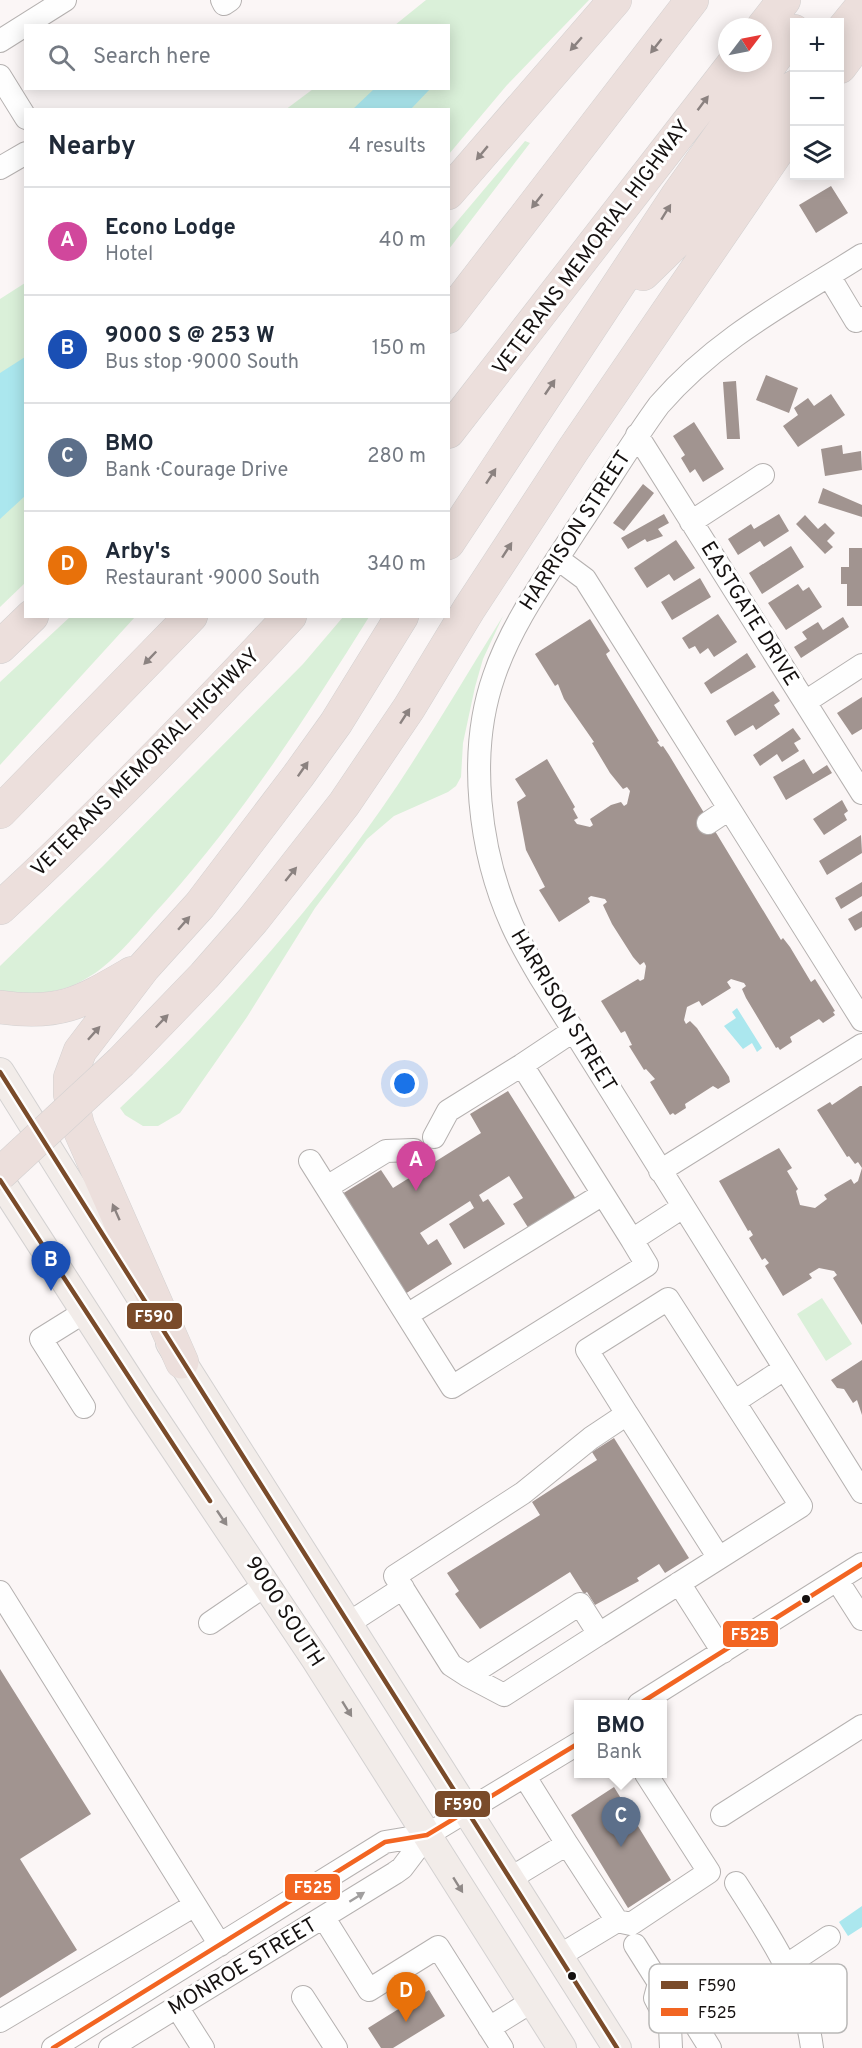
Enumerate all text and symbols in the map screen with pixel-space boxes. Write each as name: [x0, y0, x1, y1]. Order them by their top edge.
north arrow: [718, 18, 772, 72]
map controls: [790, 18, 844, 180]
button: +: [790, 18, 844, 72]
search box: [24, 24, 450, 90]
one-way arrow: [570, 36, 583, 51]
one-way arrow: [651, 39, 663, 54]
icon: search: [45, 41, 78, 74]
text: Search here: [93, 44, 211, 71]
button: −: [790, 72, 844, 126]
one-way arrow: [696, 95, 709, 111]
street label: VETERANS MEMORIAL HIGHWAY: [487, 115, 697, 381]
button: layers: [790, 126, 844, 180]
text: Nearby: [48, 131, 136, 164]
text: 4 results: [349, 134, 426, 160]
one-way arrow: [476, 145, 489, 160]
one-way arrow: [531, 193, 544, 209]
one-way arrow: [661, 204, 672, 221]
text: Econo Lodge: [105, 215, 236, 242]
text: A: [60, 228, 75, 254]
text: 40 m: [379, 228, 426, 254]
text: Hotel: [105, 242, 153, 268]
text: 9000 S @ 253 W: [105, 323, 275, 350]
text: B: [61, 336, 74, 362]
text: 150 m: [372, 336, 426, 362]
text: Bus stop · 9000 South: [105, 350, 299, 376]
one-way arrow: [544, 379, 556, 395]
text: BMO: [105, 431, 154, 458]
text: C: [61, 444, 74, 470]
text: 280 m: [367, 444, 426, 470]
street label: HARRISON STREET: [514, 446, 638, 616]
text: Bank · Courage Drive: [105, 458, 288, 484]
one-way arrow: [486, 468, 497, 484]
street label: EASTGATE DRIVE: [694, 537, 804, 691]
text: Arby's: [105, 539, 171, 566]
one-way arrow: [502, 542, 513, 558]
text: D: [60, 552, 75, 578]
text: 340 m: [367, 552, 426, 578]
text: Restaurant · 9000 South: [105, 566, 320, 592]
street label: VETERANS MEMORIAL HIGHWAY: [26, 643, 266, 883]
one-way arrow: [143, 651, 157, 665]
one-way arrow: [399, 707, 410, 724]
one-way arrow: [297, 762, 309, 778]
one-way arrow: [284, 866, 297, 882]
one-way arrow: [177, 916, 191, 931]
street label: HARRISON STREET: [504, 925, 622, 1097]
one-way arrow: [155, 1014, 169, 1028]
one-way arrow: [87, 1026, 100, 1041]
your location: [390, 1069, 419, 1098]
pin: A: [396, 1142, 436, 1191]
one-way arrow: [111, 1203, 121, 1221]
pin: B: [32, 1242, 70, 1291]
line badge: F590: [126, 1302, 183, 1330]
text: F590: [134, 1308, 174, 1328]
one-way arrow: [216, 1510, 227, 1526]
street label: 9000 SOUTH: [238, 1552, 330, 1672]
unlabelled marker: [800, 1593, 812, 1605]
line badge: F525: [722, 1620, 779, 1648]
text: F525: [731, 1626, 769, 1646]
popup: [574, 1700, 667, 1778]
one-way arrow: [342, 1701, 353, 1717]
text: BMO: [596, 1713, 645, 1740]
text: Bank: [596, 1740, 642, 1766]
line badge: F590: [434, 1790, 491, 1818]
text: F590: [443, 1796, 483, 1816]
pin: C: [602, 1798, 640, 1847]
line badge: F525: [284, 1873, 341, 1901]
one-way arrow: [452, 1877, 463, 1893]
text: F525: [294, 1879, 332, 1899]
one-way arrow: [349, 1891, 366, 1902]
street label: MONROE STREET: [164, 1912, 322, 2022]
legend: [649, 1964, 847, 2033]
unlabelled marker: [566, 1970, 578, 1982]
pin: D: [386, 1972, 426, 2022]
text: F590: [698, 1977, 736, 1997]
text: F525: [698, 2004, 736, 2024]

